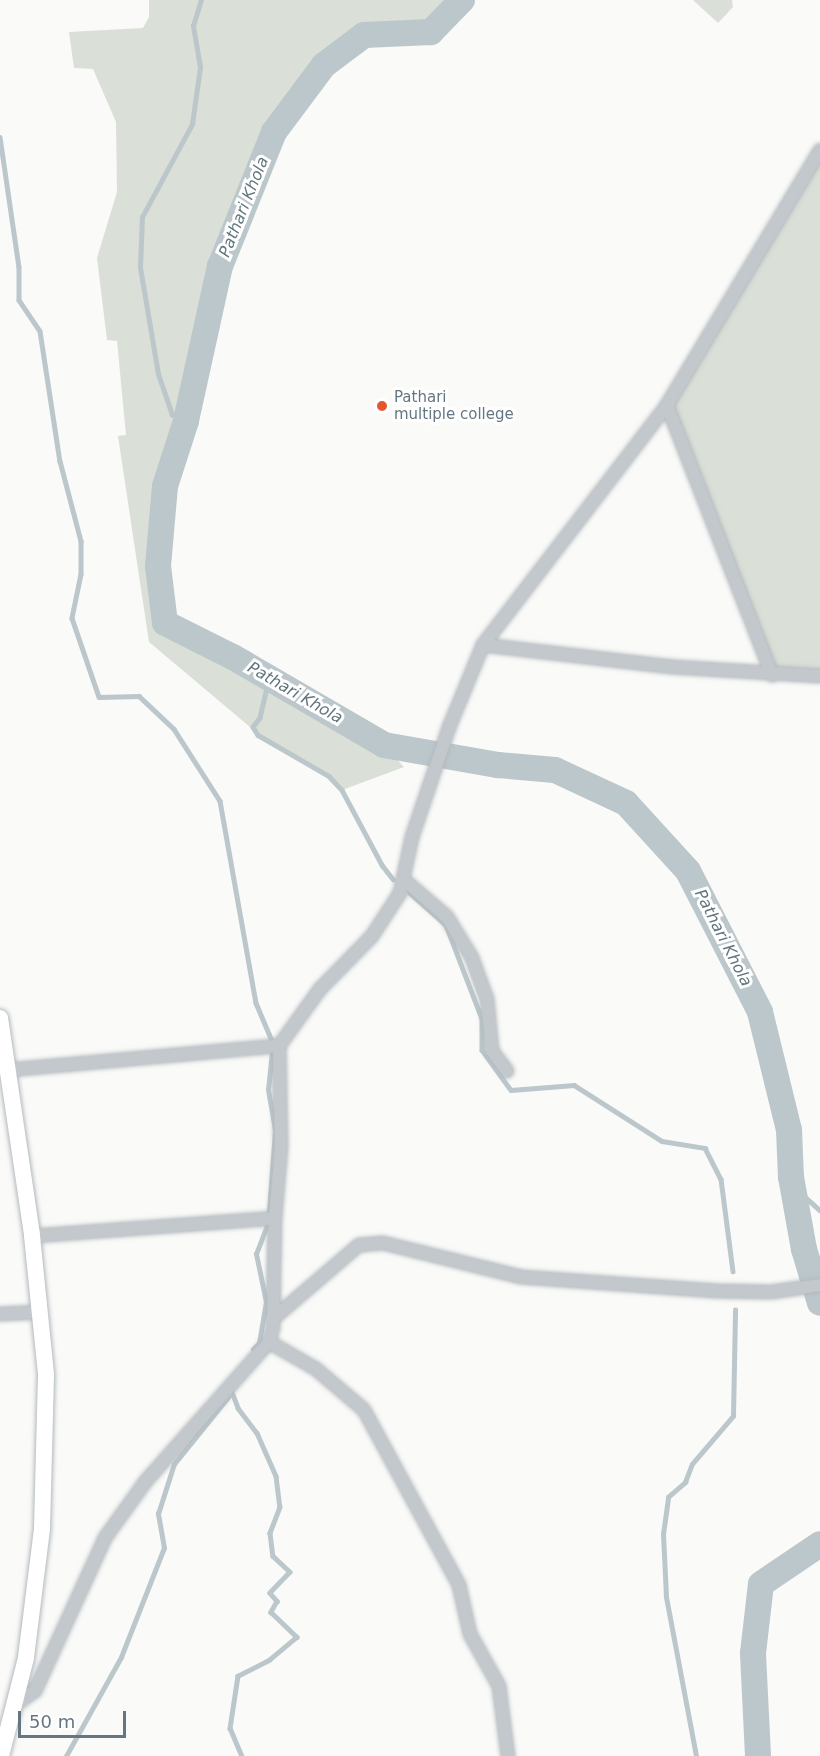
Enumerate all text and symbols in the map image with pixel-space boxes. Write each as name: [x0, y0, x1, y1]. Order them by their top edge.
water label: Pathari Khola: [215, 154, 273, 260]
place label: Pathari multiple college: [394, 388, 514, 423]
marker: Pathari multiple college: [375, 399, 389, 413]
water label: Pathari Khola: [244, 658, 346, 728]
water label: Pathari Khola: [690, 886, 756, 990]
scale bar: [21, 1699, 129, 1737]
text: 50 m: [29, 1711, 75, 1732]

